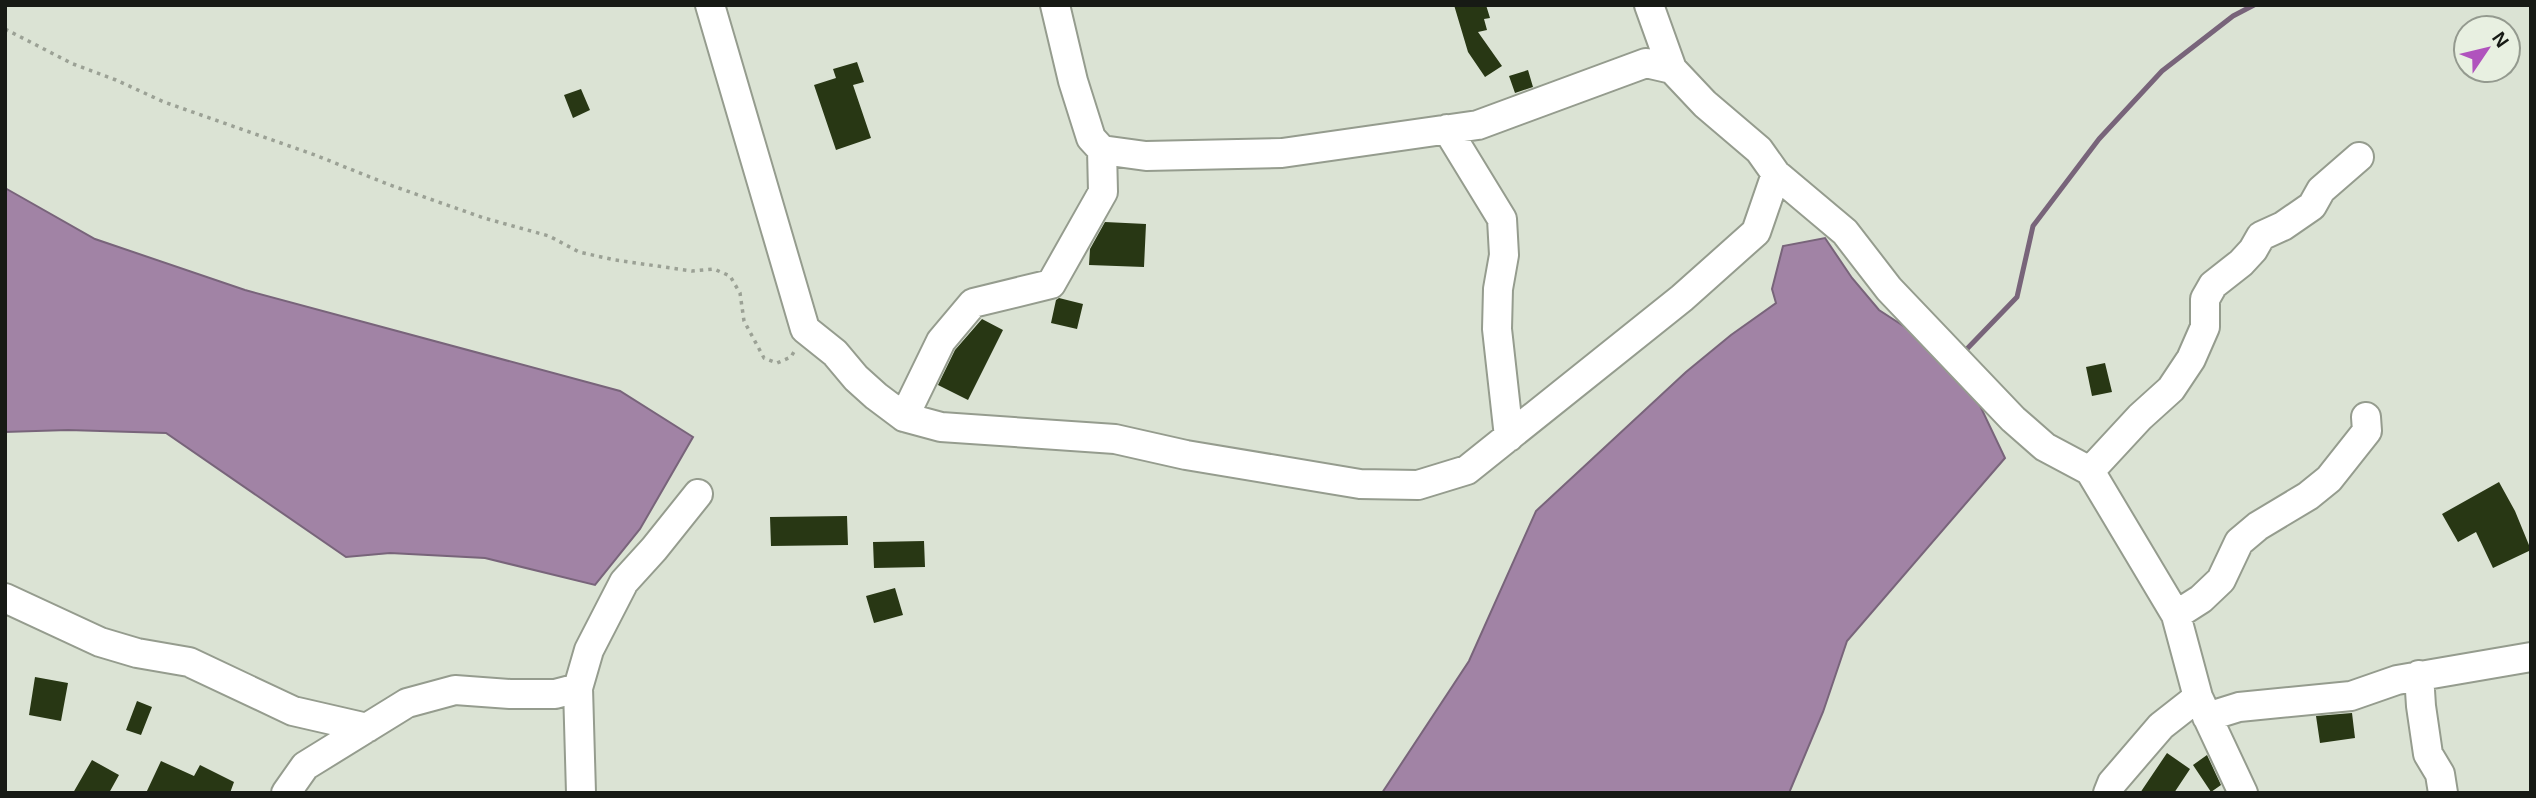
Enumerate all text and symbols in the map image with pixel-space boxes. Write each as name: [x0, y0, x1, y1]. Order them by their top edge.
north arrow: [2452, 14, 2522, 84]
text: N: [2488, 28, 2513, 51]

